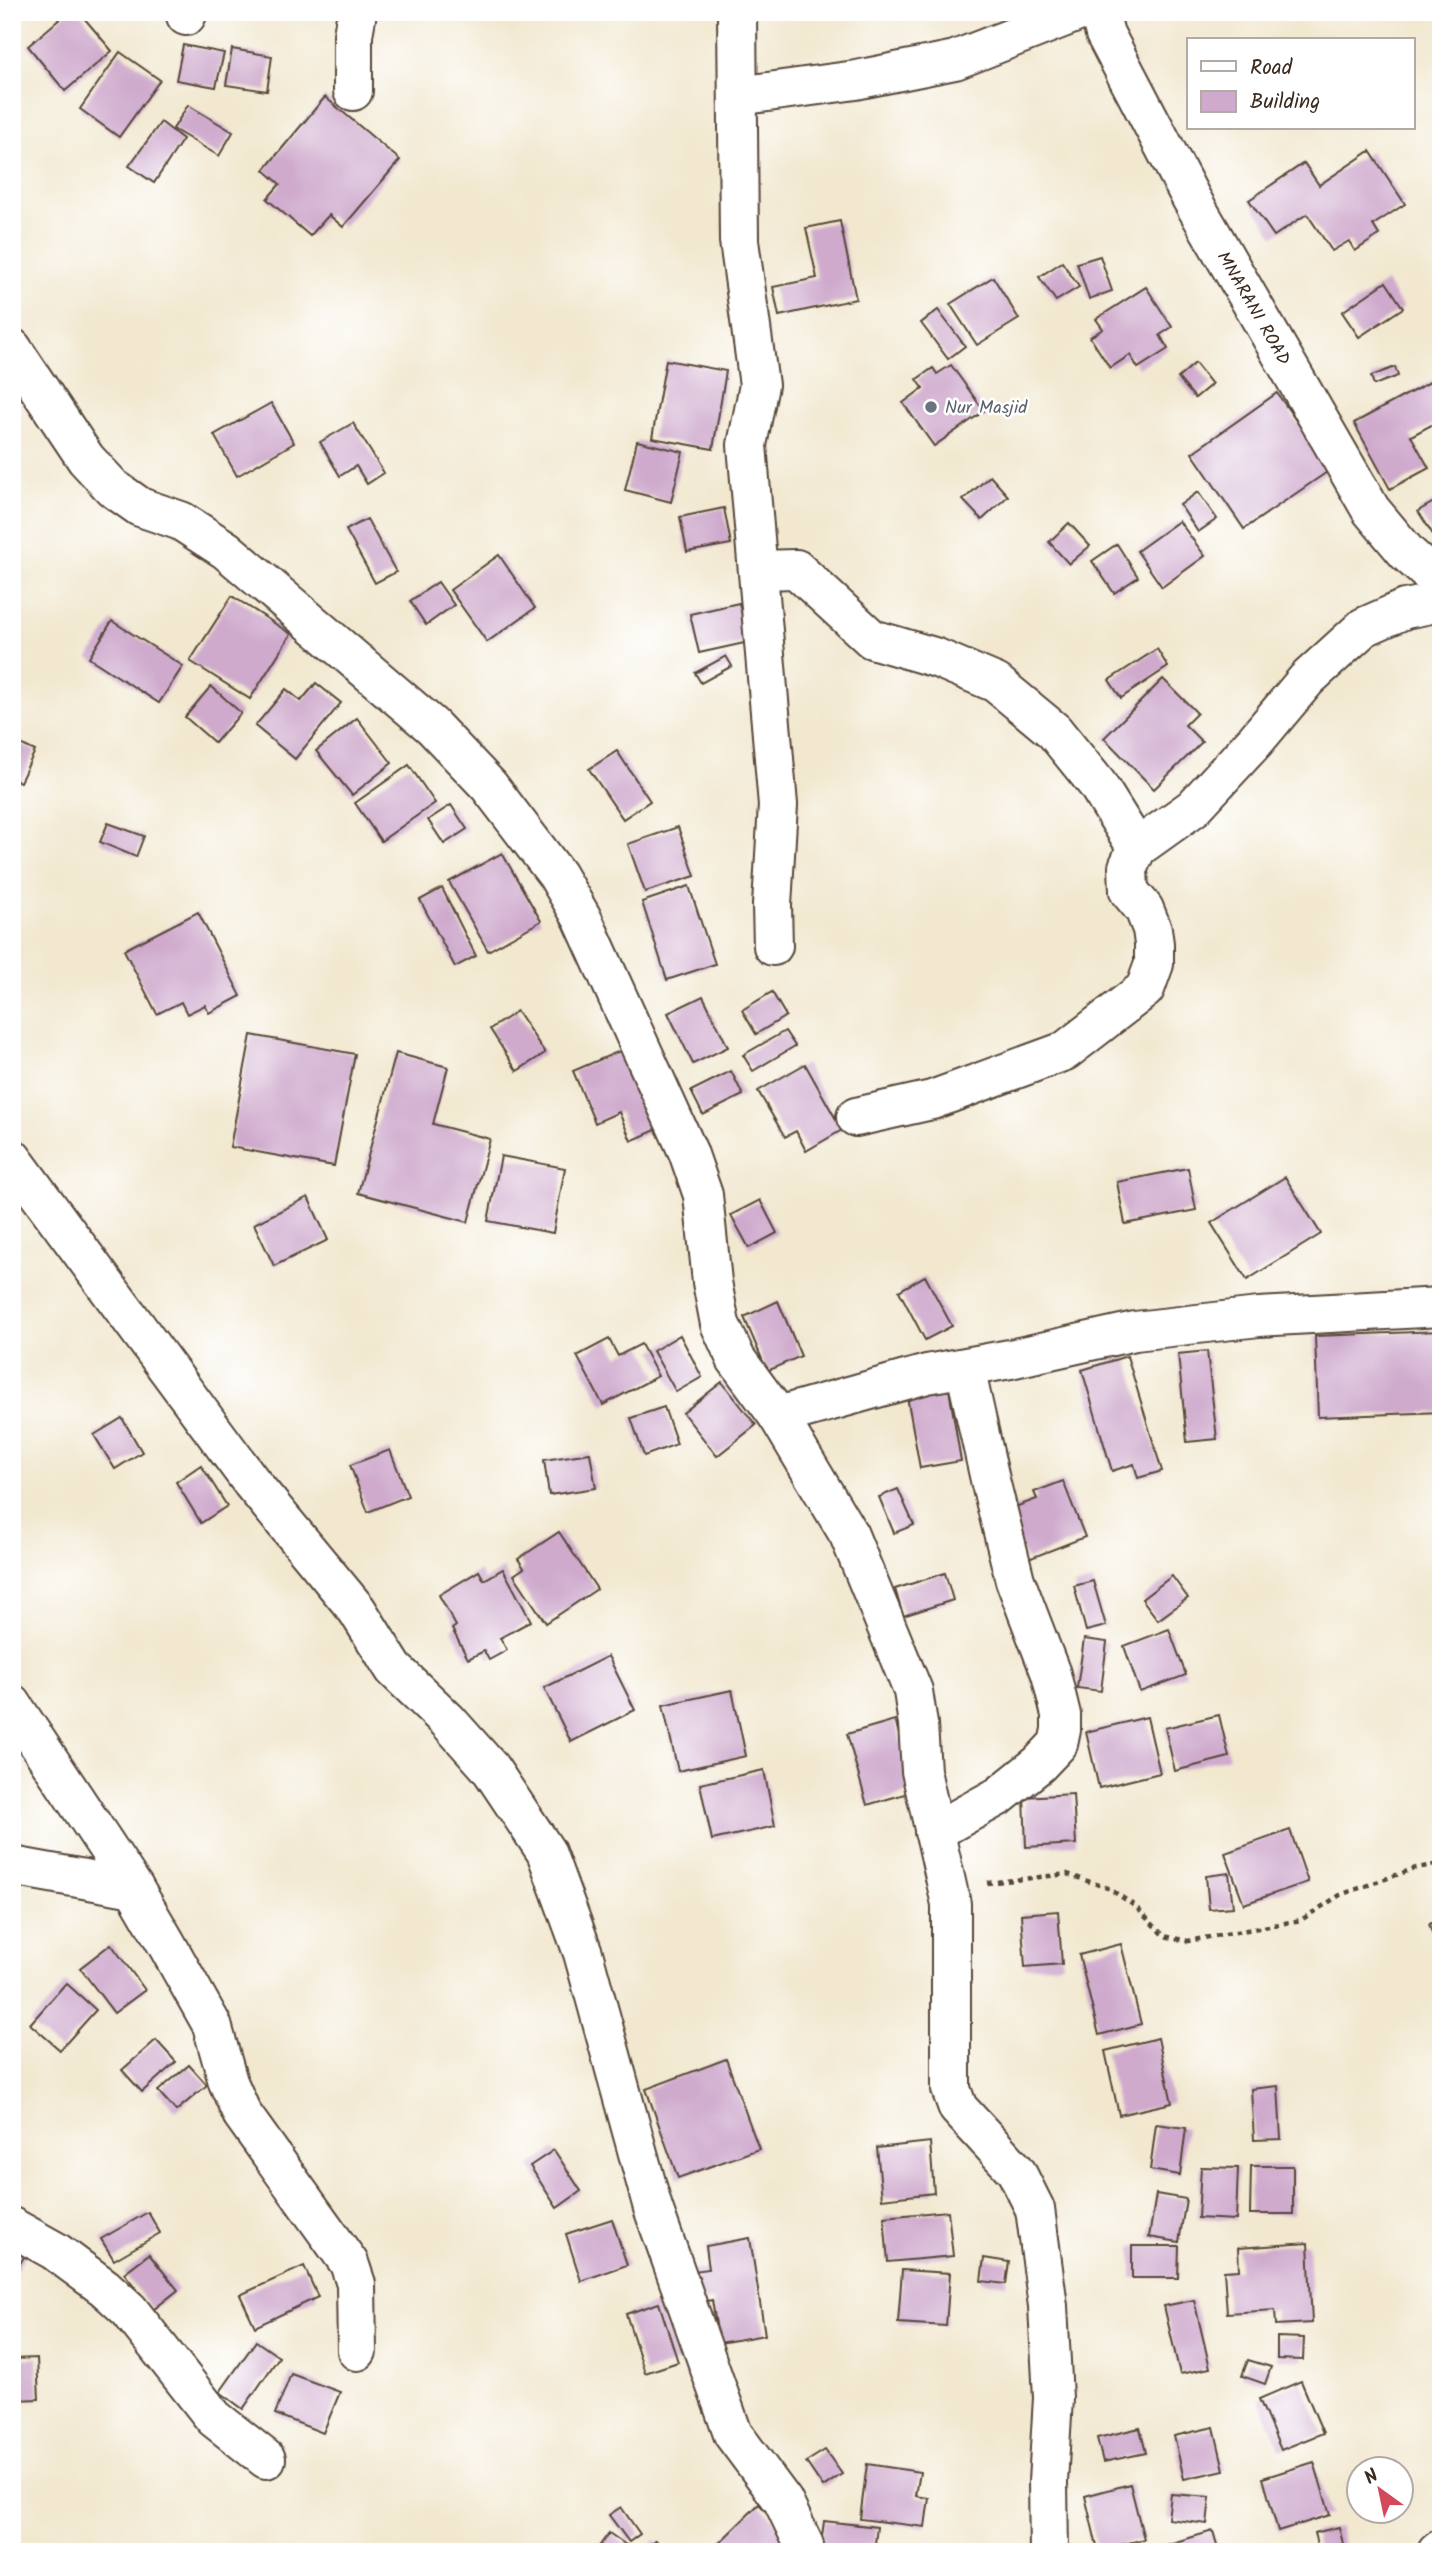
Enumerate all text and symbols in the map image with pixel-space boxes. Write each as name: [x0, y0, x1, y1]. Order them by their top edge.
legend: [1187, 38, 1414, 130]
text: Road: [1250, 52, 1293, 85]
text: Building: [1250, 86, 1320, 119]
street label: MNARANI ROAD: [1208, 246, 1297, 372]
place label: Nur Masjid: [945, 394, 1028, 423]
marker: Nur Masjid: [923, 399, 939, 415]
north arrow: [1344, 2456, 1414, 2526]
text: N: [1359, 2462, 1385, 2493]

